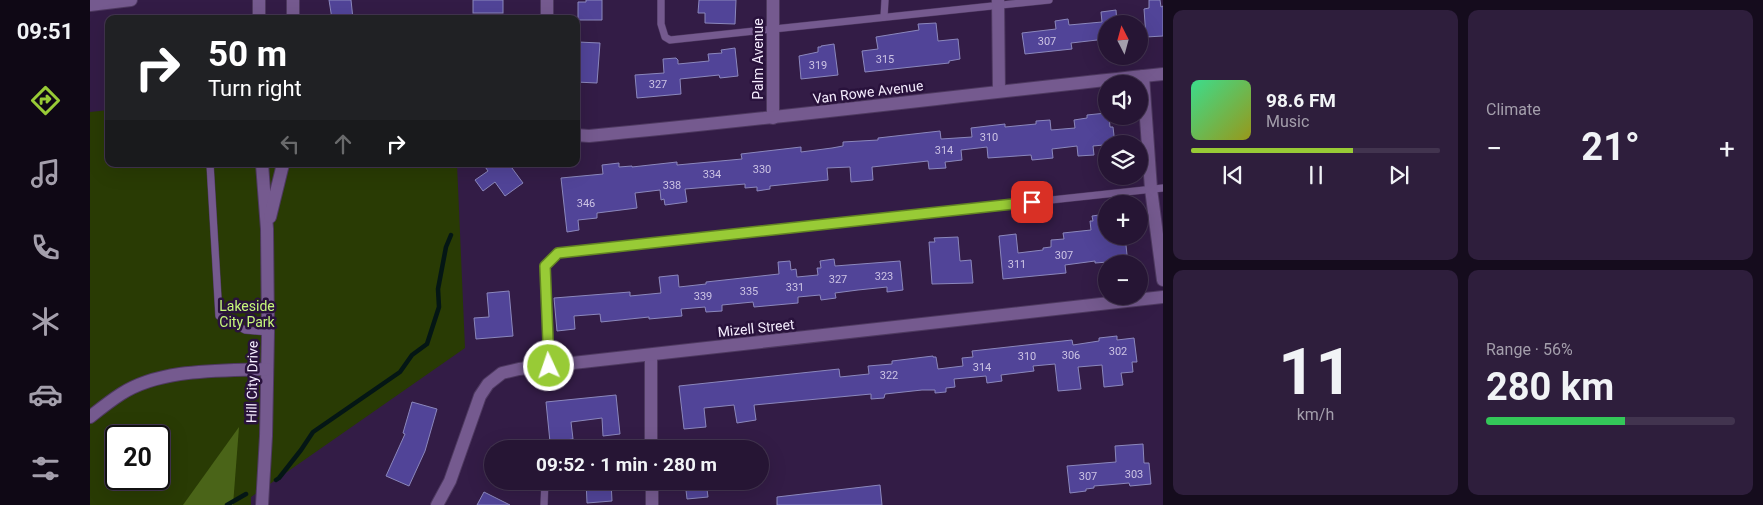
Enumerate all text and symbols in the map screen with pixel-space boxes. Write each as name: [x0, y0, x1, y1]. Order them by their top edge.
north arrow: [1098, 15, 1148, 65]
map controls: [1098, 15, 1148, 305]
street label: Palm Avenue: [750, 18, 766, 100]
text: 09:51: [17, 19, 73, 44]
text: 50 m: [208, 34, 287, 75]
icon: right: [125, 35, 190, 100]
house number: 307: [1038, 35, 1056, 48]
house number: 315: [876, 53, 894, 66]
house number: 319: [809, 59, 827, 72]
button: sound: [1098, 75, 1148, 125]
text: Turn right: [208, 76, 302, 101]
street label: Van Rowe Avenue: [812, 77, 924, 107]
house number: 327: [649, 78, 667, 91]
icon: directions: [28, 83, 63, 118]
text: 98.6 FM: [1266, 89, 1336, 112]
text: Climate: [1486, 100, 1541, 119]
text: Music: [1266, 112, 1309, 131]
text: 21°: [1581, 125, 1640, 169]
icon: left: [276, 130, 304, 158]
icon: ahead: [329, 130, 357, 158]
icon: right: [382, 130, 410, 158]
house number: 310: [980, 131, 998, 144]
text: −: [1486, 132, 1502, 165]
text: +: [1719, 132, 1735, 165]
button: layers: [1098, 135, 1148, 185]
house number: 314: [935, 144, 953, 157]
icon: music: [28, 156, 63, 191]
icon: previous: [1219, 161, 1247, 189]
icon: pause: [1302, 161, 1330, 189]
icon: next: [1385, 161, 1413, 189]
house number: 330: [753, 163, 771, 176]
house number: 334: [703, 168, 721, 181]
house number: 338: [663, 179, 681, 192]
pin: [1011, 181, 1053, 223]
icon: arrive: [1018, 188, 1046, 216]
button: +: [1098, 195, 1148, 245]
house number: 346: [577, 197, 595, 210]
icon: phone: [28, 230, 63, 265]
house number: 307: [1055, 249, 1073, 262]
button: −: [1098, 255, 1148, 305]
house number: 311: [1008, 258, 1026, 271]
house number: 323: [875, 270, 893, 283]
house number: 327: [829, 273, 847, 286]
house number: 331: [786, 281, 804, 294]
house number: 335: [740, 285, 758, 298]
house number: 339: [694, 290, 712, 303]
park label: Lakeside City Park: [219, 298, 276, 330]
icon: climate: [28, 304, 63, 339]
street label: Mizell Street: [717, 316, 796, 340]
text: 11: [1278, 334, 1353, 410]
position arrow: [522, 339, 574, 391]
text: Range · 56%: [1486, 340, 1573, 359]
street label: Hill City Drive: [243, 341, 261, 423]
house number: 302: [1109, 345, 1127, 358]
house number: 306: [1062, 349, 1080, 362]
house number: 310: [1018, 350, 1036, 363]
house number: 314: [973, 361, 991, 374]
text: 280 km: [1486, 365, 1614, 409]
house number: 322: [880, 369, 898, 382]
icon: car: [28, 377, 63, 412]
text: km/h: [1297, 405, 1334, 424]
speed limit sign: 20: [105, 425, 170, 490]
icon: filters: [28, 451, 63, 486]
text: 09:52 · 1 min · 280 m: [536, 453, 717, 476]
house number: 303: [1125, 468, 1143, 481]
house number: 307: [1079, 470, 1097, 483]

